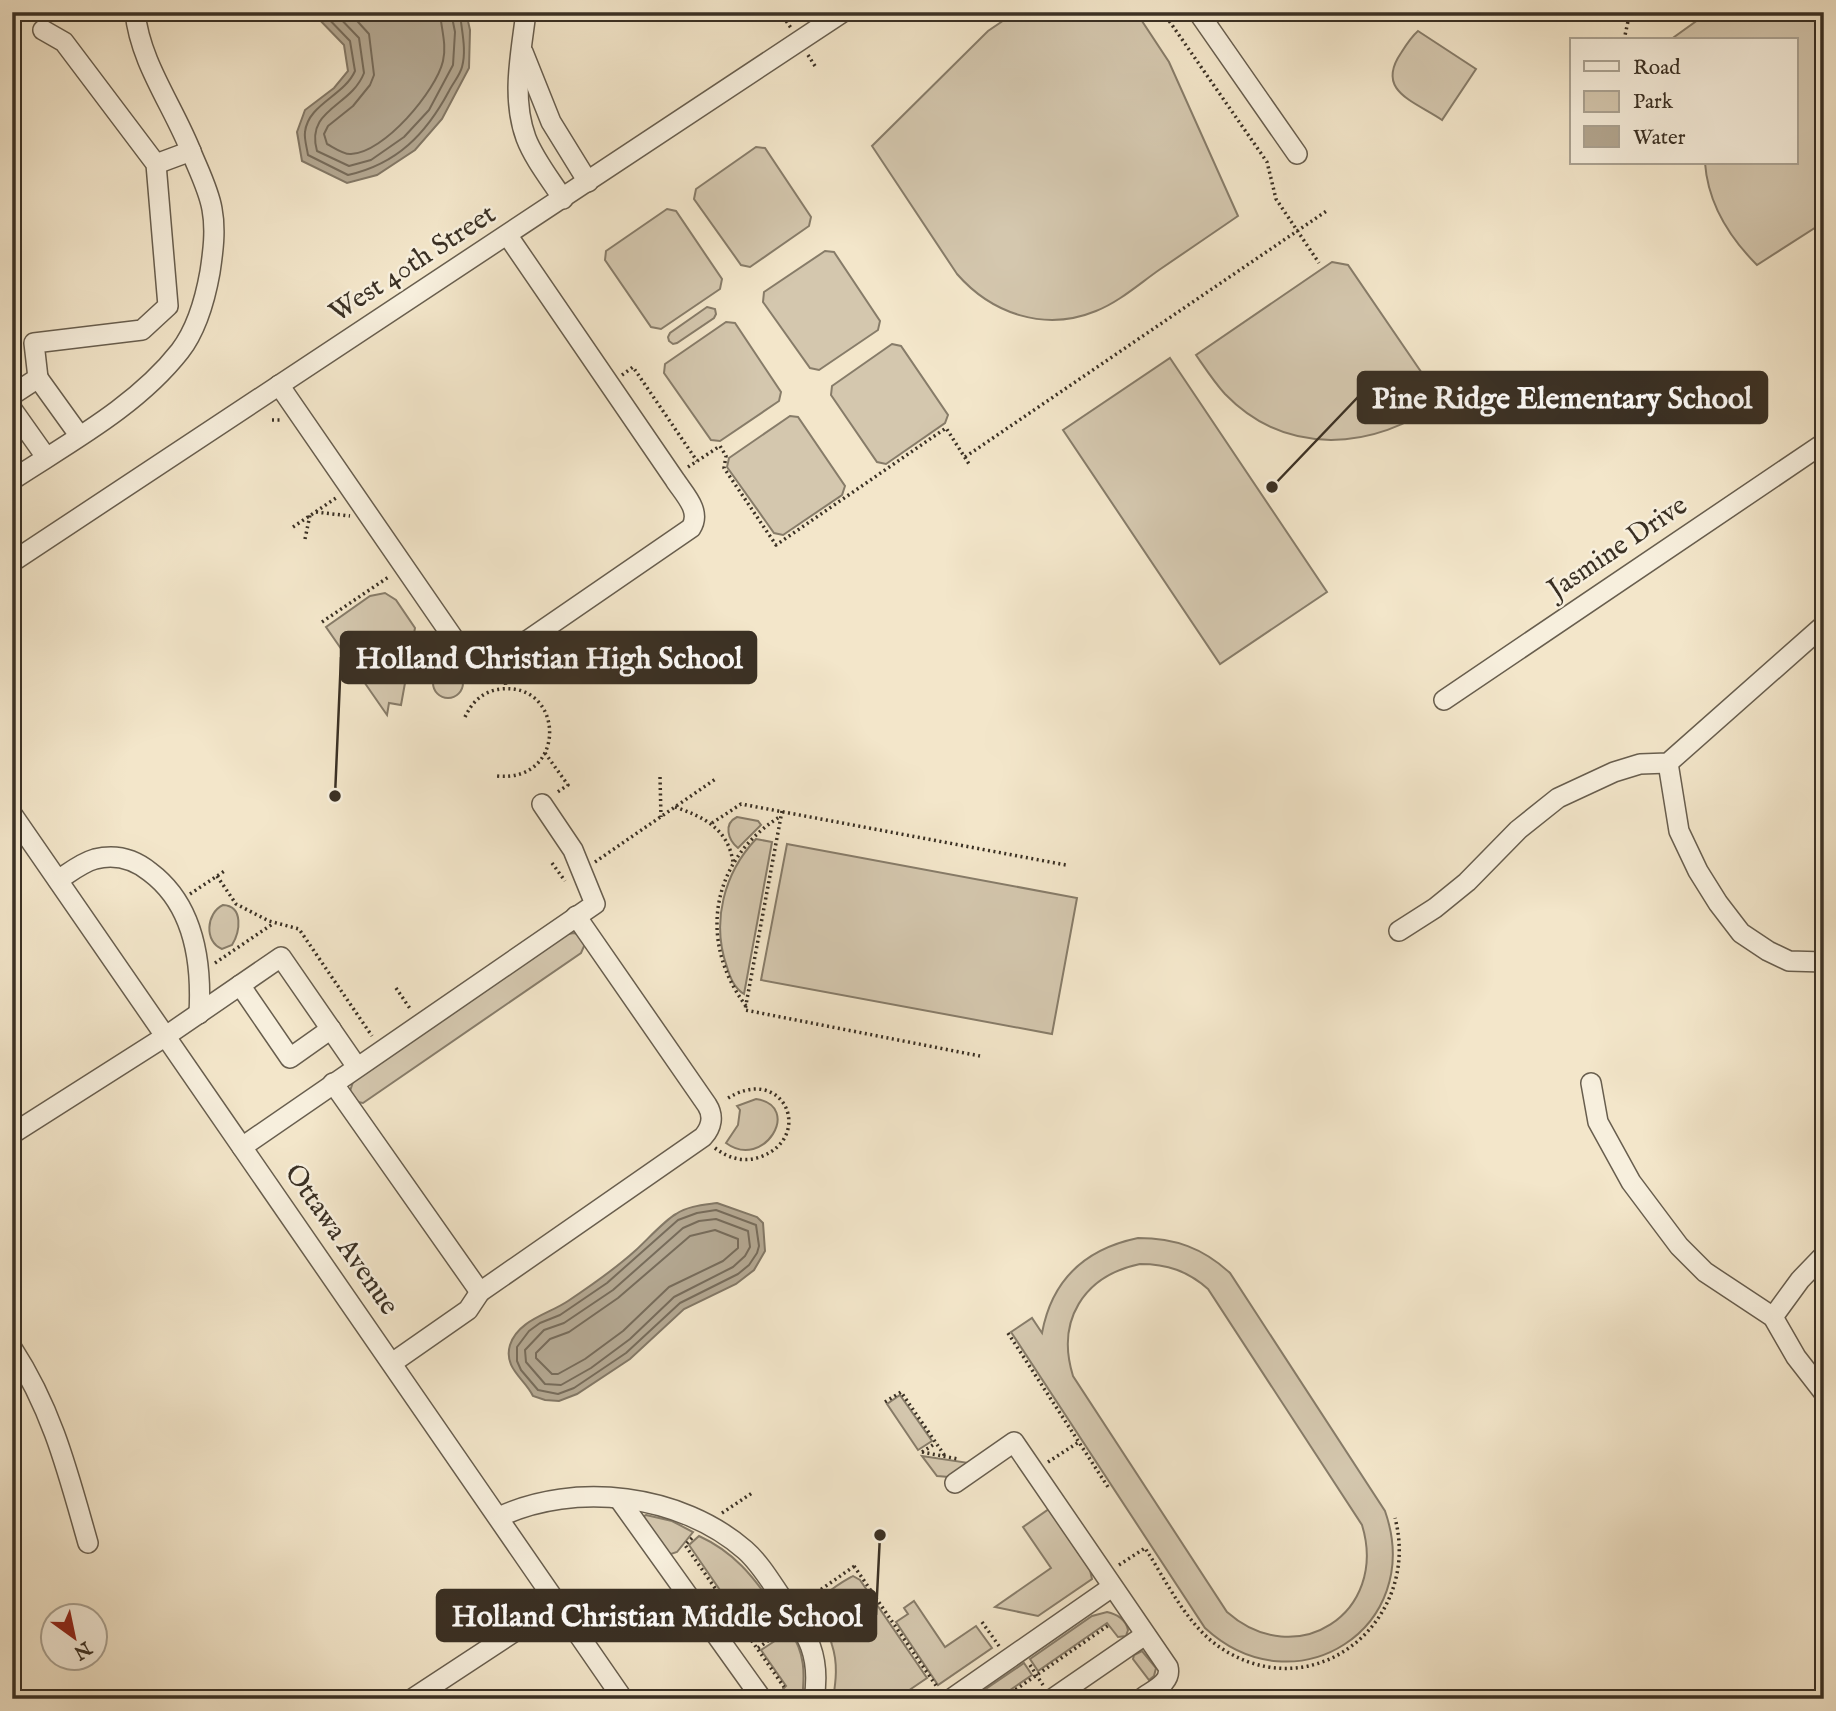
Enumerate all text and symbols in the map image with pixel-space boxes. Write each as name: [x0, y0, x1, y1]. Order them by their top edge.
legend: [1570, 38, 1798, 164]
text: Road: [1633, 55, 1681, 82]
text: Park: [1633, 89, 1674, 116]
text: Water: [1633, 125, 1686, 152]
street label: West 40th Street: [323, 197, 503, 331]
callout: Pine Ridge Elementary School: [1358, 372, 1767, 423]
text: Pine Ridge Elementary School: [1372, 381, 1753, 419]
street label: Jasmine Drive: [1539, 488, 1695, 609]
callout: Holland Christian High School: [341, 632, 756, 683]
text: Holland Christian High School: [355, 641, 743, 679]
street label: Ottawa Avenue: [276, 1158, 406, 1322]
callout: Holland Christian Middle School: [437, 1590, 876, 1641]
text: Holland Christian Middle School: [451, 1599, 863, 1637]
north arrow: [38, 1602, 108, 1672]
text: N: [68, 1634, 96, 1664]

